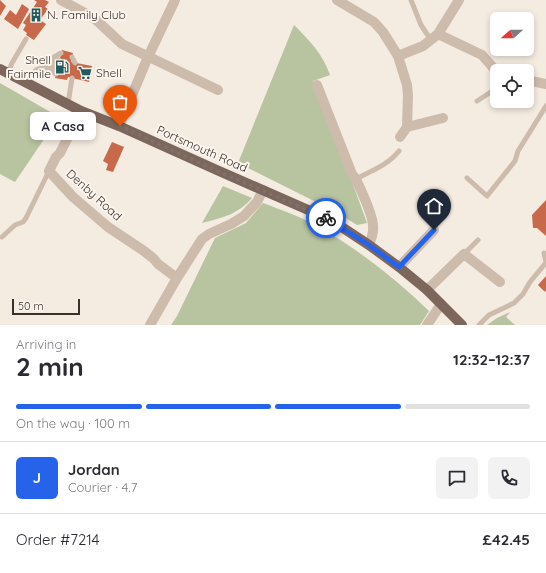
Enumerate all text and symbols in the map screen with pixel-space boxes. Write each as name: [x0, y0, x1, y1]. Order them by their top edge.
building icon: N. Family Club: [28, 7, 44, 23]
place label: N. Family Club: [47, 7, 126, 22]
north arrow: [490, 12, 534, 56]
map controls: [490, 12, 534, 108]
place label: Shell Fairmile: [7, 52, 51, 81]
fuel station icon: Shell Fairmile: [54, 59, 70, 75]
button: locate: [490, 64, 534, 108]
supermarket icon: Shell: [77, 65, 93, 81]
place label: Shell: [96, 65, 122, 80]
pin: [103, 85, 137, 126]
icon: bag: [109, 91, 131, 113]
callout: A Casa: [30, 112, 96, 140]
text: A Casa: [42, 118, 84, 134]
street label: Portsmouth Road: [154, 122, 250, 175]
street label: Denby Road: [63, 166, 125, 223]
pin: [417, 189, 451, 230]
icon: home: [423, 195, 445, 217]
courier: [306, 198, 346, 238]
icon: bike: [315, 207, 337, 229]
scale bar: [12, 297, 80, 316]
text: 50 m: [18, 299, 44, 313]
text: Arriving in: [16, 336, 76, 352]
text: 2 min: [16, 350, 84, 383]
text: 12:32–12:37: [453, 350, 530, 369]
text: On the way · 100 m: [16, 415, 130, 431]
button: chat: [436, 457, 478, 499]
button: phone: [488, 457, 530, 499]
text: Jordan: [68, 460, 120, 479]
text: J: [33, 468, 41, 487]
text: Courier · 4.7: [68, 479, 137, 495]
text: Order #7214: [16, 530, 99, 549]
text: £42.45: [483, 530, 530, 549]

